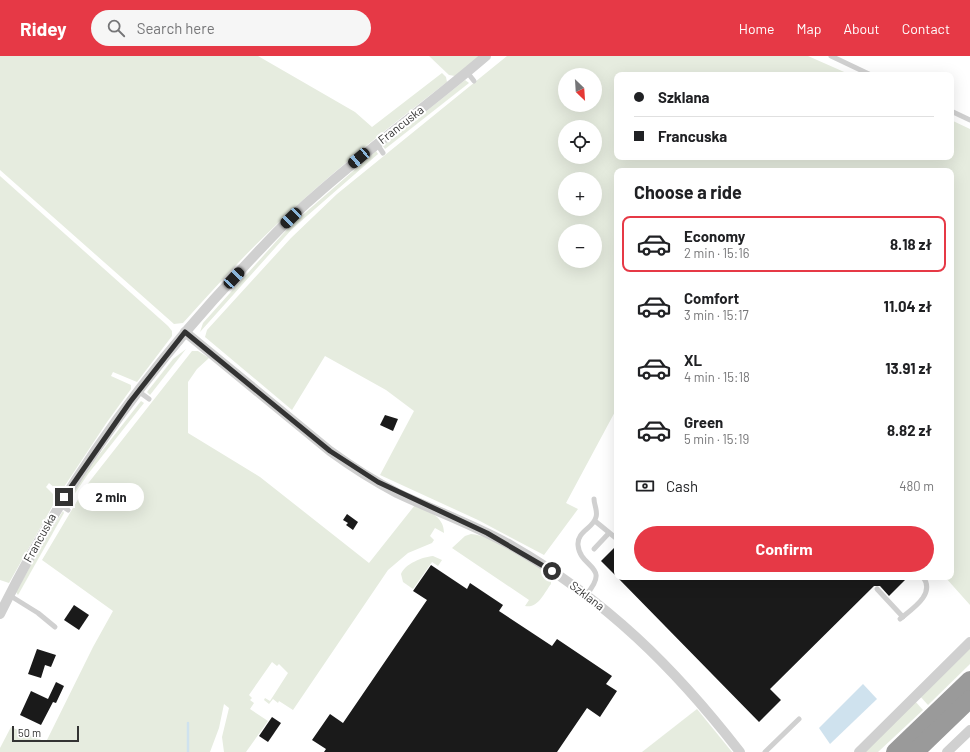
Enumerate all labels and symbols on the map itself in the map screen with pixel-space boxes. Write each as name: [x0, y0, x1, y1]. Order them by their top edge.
north arrow: [558, 68, 602, 112]
street label: Francuska: [375, 102, 426, 146]
car: [346, 146, 372, 170]
car: [278, 205, 304, 231]
car: [221, 265, 247, 291]
callout: 2 min: [78, 483, 144, 511]
route end: [55, 488, 73, 506]
street label: Francuska: [20, 510, 58, 565]
route start: [543, 562, 561, 580]
street label: Szklana: [567, 578, 608, 613]
scale bar: [12, 724, 79, 743]

